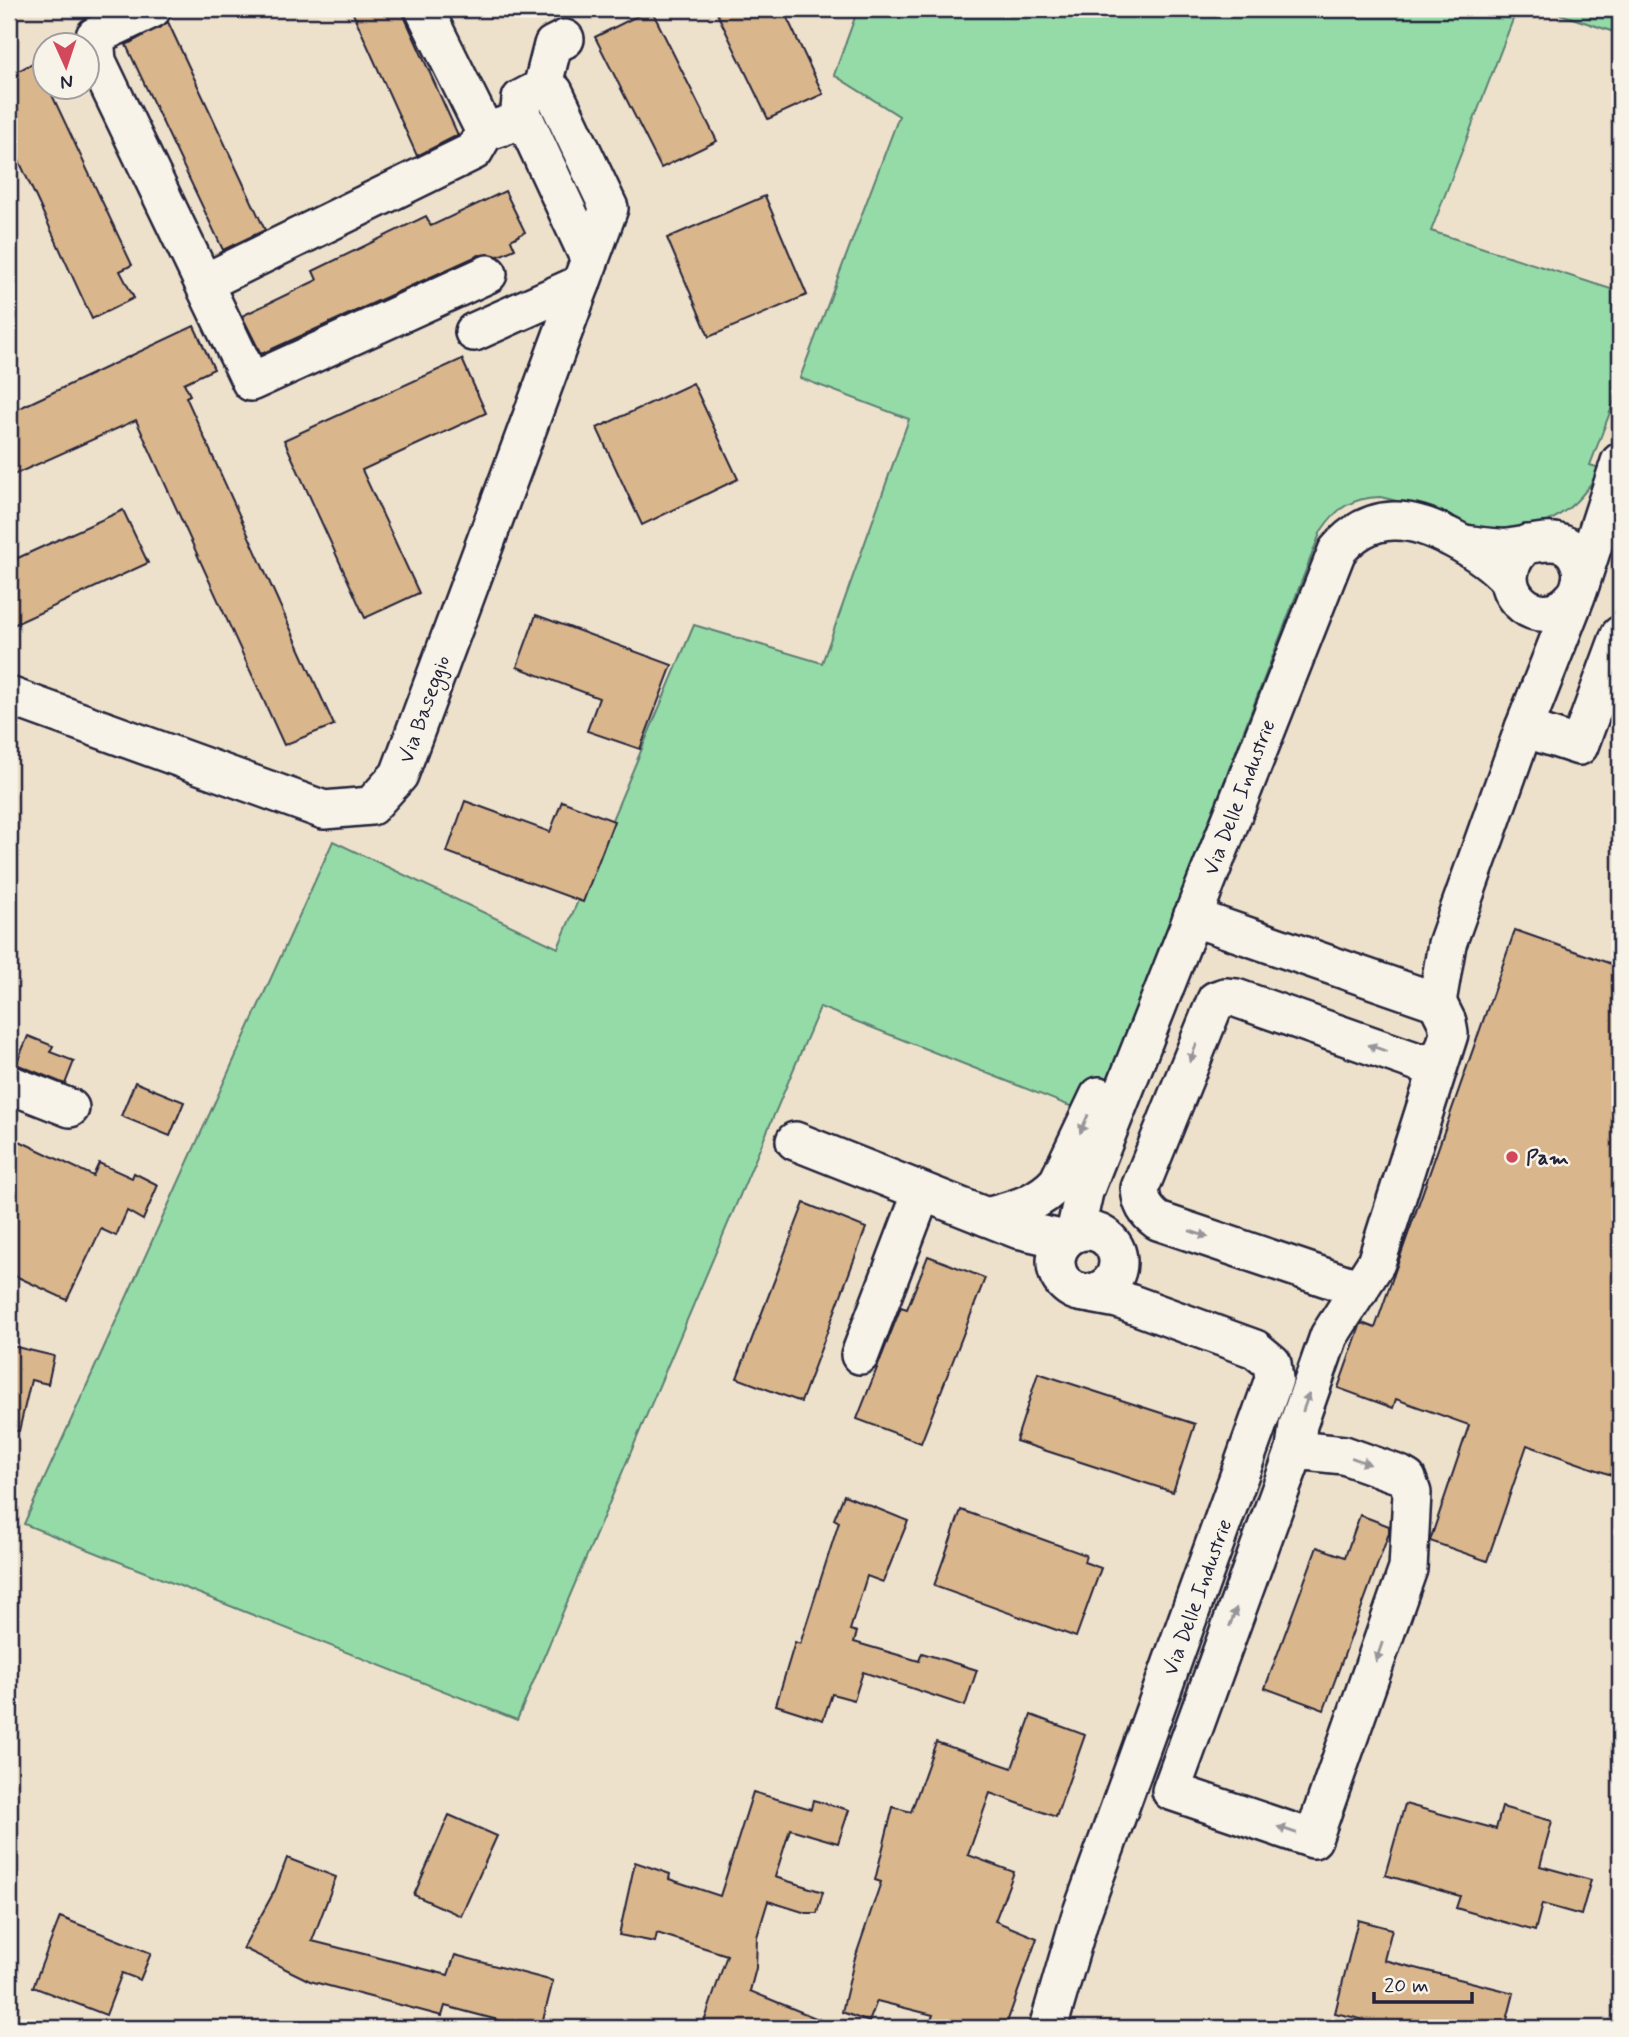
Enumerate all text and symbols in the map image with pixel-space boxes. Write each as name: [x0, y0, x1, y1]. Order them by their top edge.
north arrow: [32, 32, 102, 102]
text: N: [60, 69, 74, 94]
street label: Via Baseggio: [392, 652, 458, 767]
street label: Via Delle Industrie: [1197, 715, 1283, 879]
one-way arrow: [1366, 1042, 1387, 1053]
one-way arrow: [1188, 1043, 1199, 1064]
one-way arrow: [1078, 1114, 1090, 1134]
place label: Pam: [1526, 1144, 1569, 1172]
marker: Pam: [1504, 1149, 1520, 1165]
one-way arrow: [1188, 1229, 1209, 1240]
one-way arrow: [1301, 1392, 1312, 1413]
one-way arrow: [1351, 1456, 1372, 1467]
street label: Via Delle Industrie: [1157, 1515, 1239, 1680]
one-way arrow: [1228, 1607, 1239, 1628]
one-way arrow: [1374, 1641, 1385, 1662]
one-way arrow: [1276, 1824, 1297, 1835]
scale bar: [1374, 1960, 1472, 2004]
text: 20 m: [1384, 1972, 1429, 2000]

